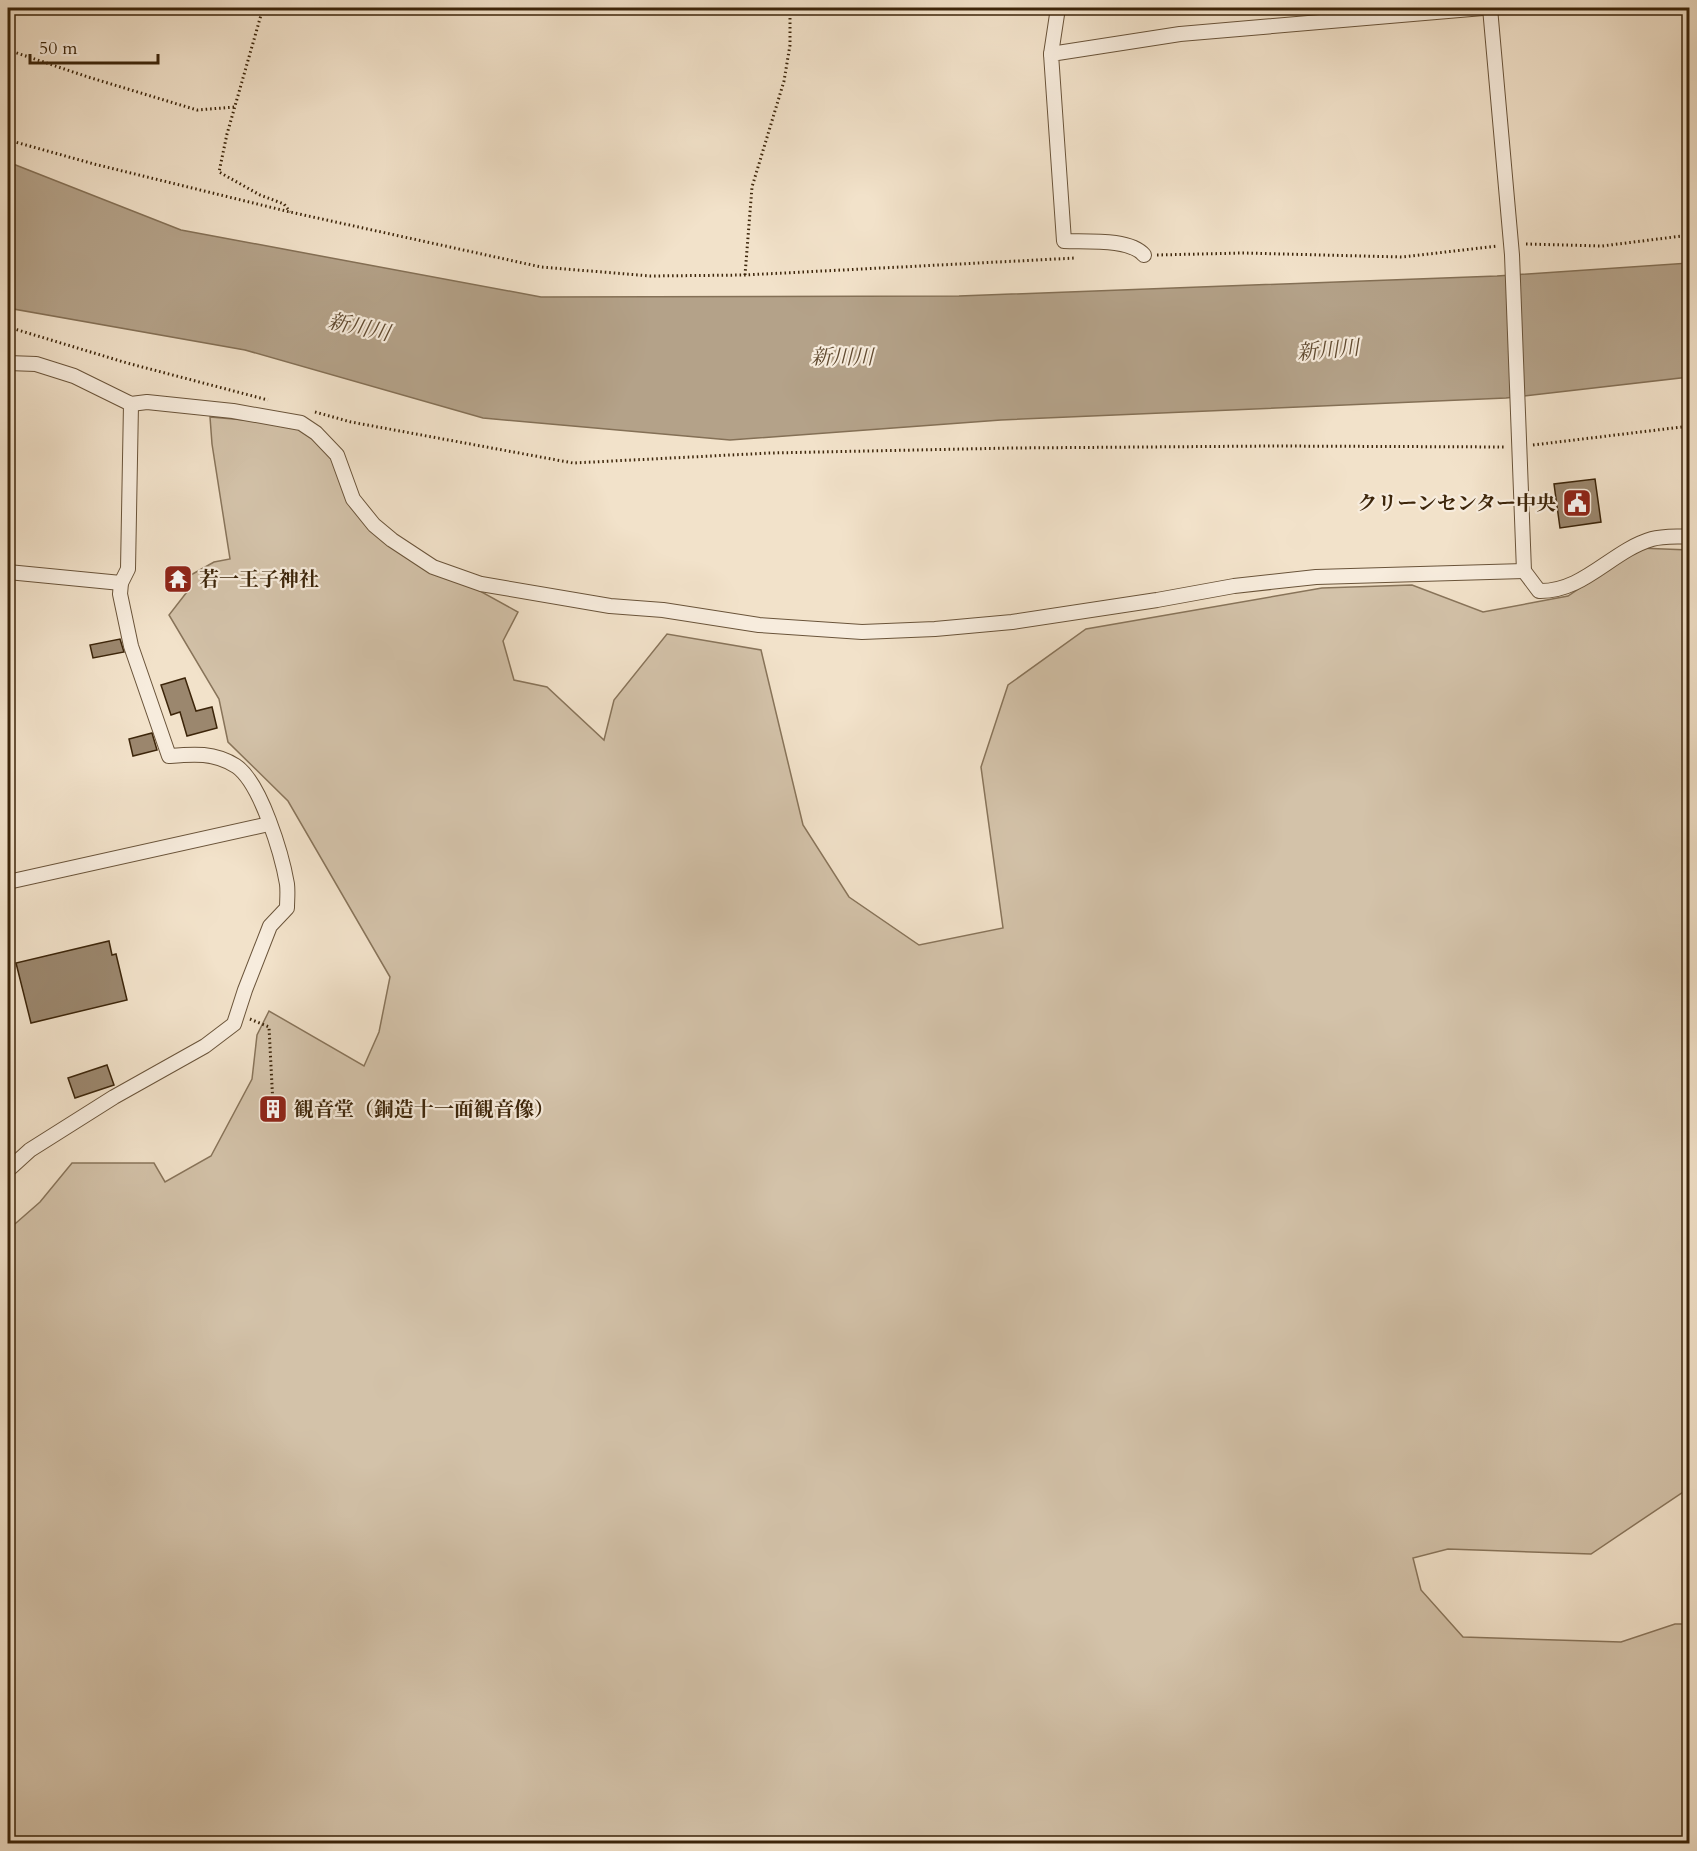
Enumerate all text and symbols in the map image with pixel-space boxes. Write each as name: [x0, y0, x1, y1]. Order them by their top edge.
scale bar: [30, 27, 158, 65]
text: 50 m: [39, 36, 78, 61]
water label: 新川川: [325, 307, 395, 349]
water label: 新川川: [1295, 333, 1363, 368]
water label: 新川川: [811, 343, 875, 372]
public building icon: クリーンセンター中央: [1561, 487, 1593, 519]
place label: クリーンセンター中央: [1357, 490, 1556, 517]
temple icon: 若一王子神社: [162, 563, 194, 595]
place label: 若一王子神社: [199, 566, 319, 593]
building icon: 観音堂（銅造十一面観音像）: [257, 1093, 289, 1125]
place label: 観音堂（銅造十一面観音像）: [294, 1096, 554, 1123]

